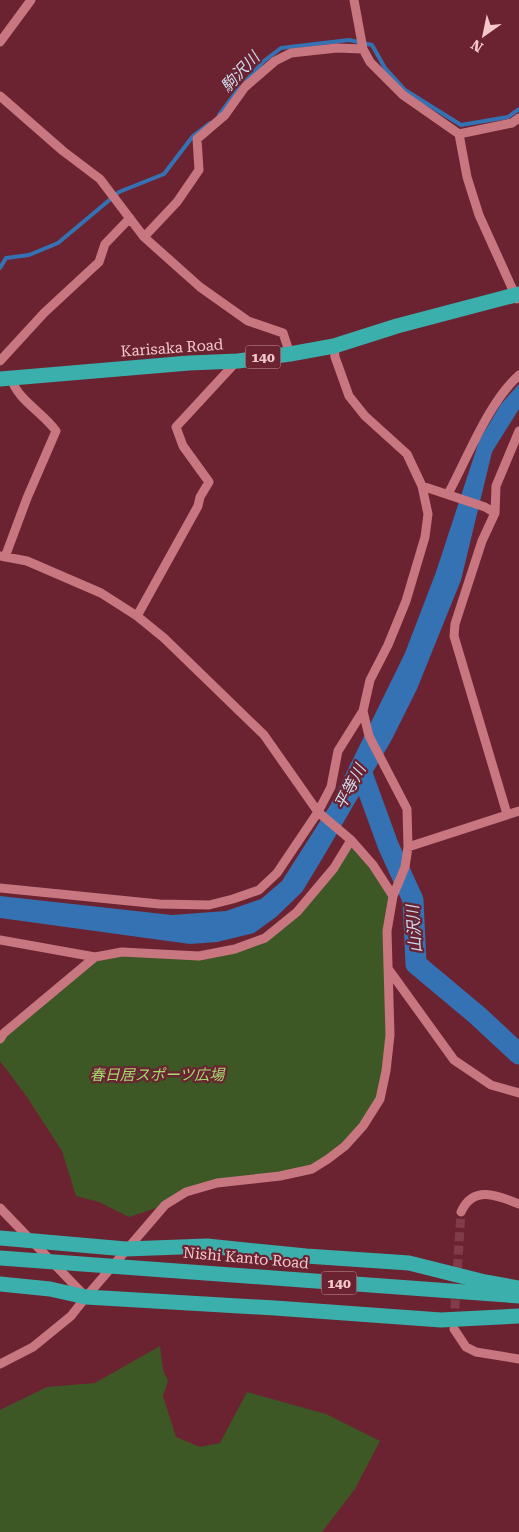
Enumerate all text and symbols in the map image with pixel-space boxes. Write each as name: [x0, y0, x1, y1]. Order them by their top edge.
north arrow: [459, 10, 509, 60]
text: N: [468, 36, 486, 56]
water label: 駒沢川: [217, 47, 265, 96]
street label: Karisaka Road: [120, 335, 224, 361]
road number: 140: [246, 346, 280, 368]
water label: 平等川: [330, 760, 371, 813]
water label: 山沢川: [403, 902, 425, 954]
park label: 春日居スポーツ広場: [90, 1066, 226, 1084]
street label: Nishi Kanto Road: [182, 1244, 310, 1272]
road number: 140: [322, 1272, 356, 1295]

